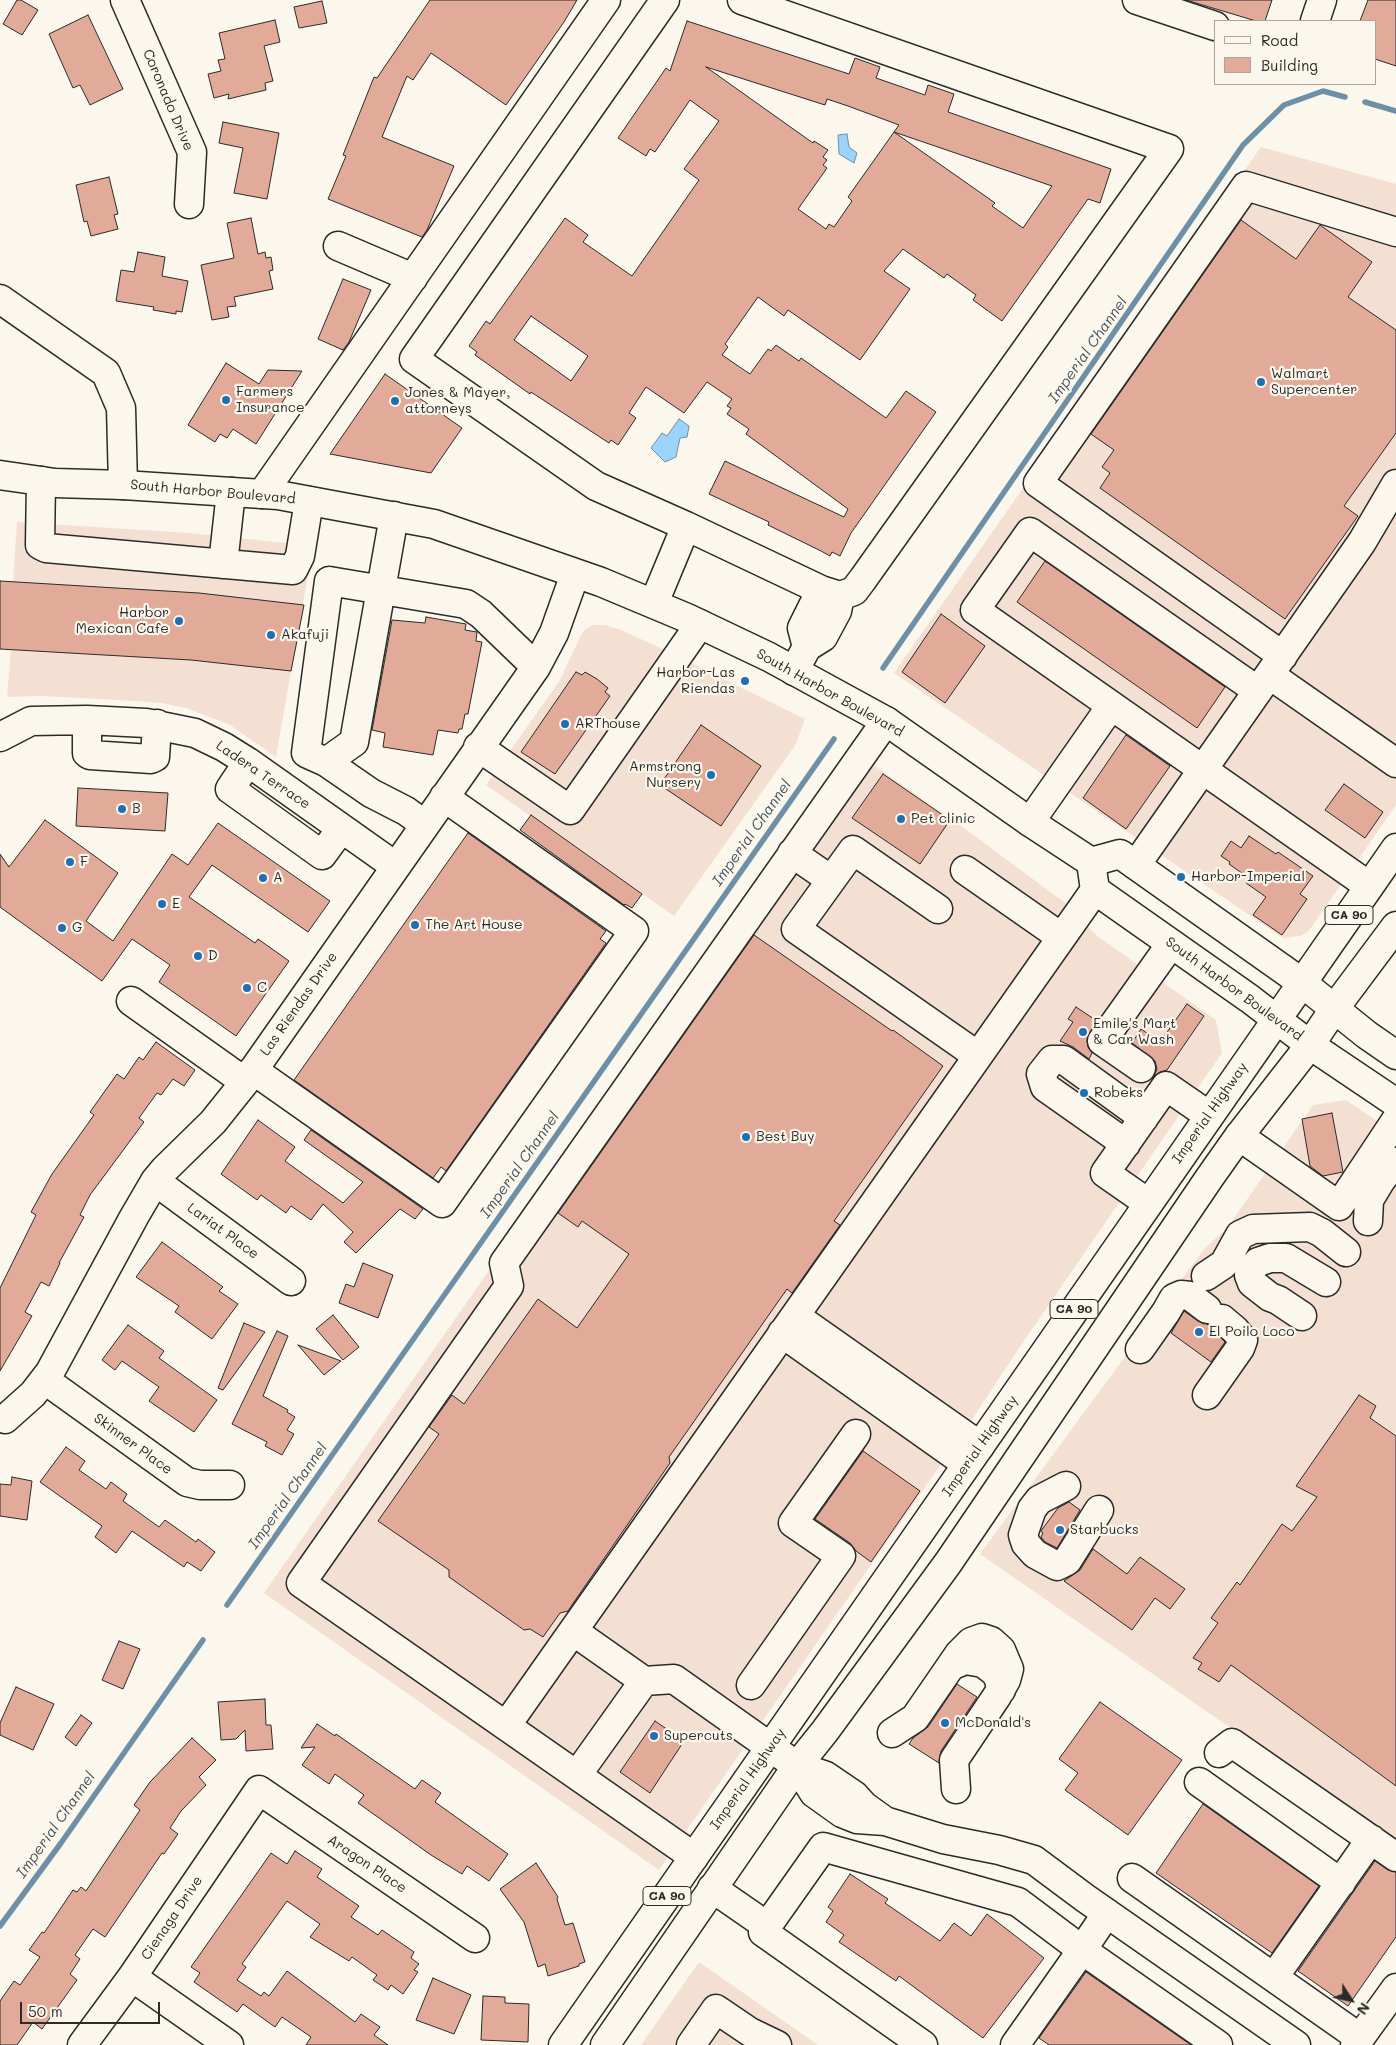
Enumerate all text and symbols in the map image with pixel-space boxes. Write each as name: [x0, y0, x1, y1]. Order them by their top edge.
legend: [1214, 20, 1376, 85]
text: Road: [1261, 30, 1298, 50]
street label: Coronado Drive: [139, 47, 197, 153]
text: Building: [1261, 55, 1318, 75]
water label: Imperial Channel: [1045, 294, 1131, 406]
place label: Walmart Supercenter: [1271, 366, 1357, 398]
marker: Walmart Supercenter: [1255, 376, 1267, 388]
place label: Farmers Insurance: [236, 384, 305, 417]
place label: Jones & Mayer, attorneys: [405, 385, 510, 418]
marker: Farmers Insurance: [220, 394, 232, 406]
marker: Jones & Mayer, attorneys: [389, 395, 401, 407]
street label: South Harbor Boulevard: [130, 476, 296, 508]
place label: Harbor Mexican Cafe: [76, 605, 169, 638]
marker: Harbor Mexican Cafe: [173, 615, 185, 627]
place label: Akafuji: [281, 627, 329, 643]
marker: Akafuji: [265, 629, 277, 641]
street label: South Harbor Boulevard: [753, 645, 907, 741]
place label: Harbor-Las Riendas: [656, 665, 735, 698]
marker: Harbor-Las Riendas: [739, 675, 751, 687]
place label: ARThouse: [575, 716, 641, 732]
marker: ARThouse: [559, 718, 571, 730]
street label: Ladera Terrace: [213, 737, 313, 813]
place label: Armstrong Nursery: [629, 759, 701, 792]
marker: Armstrong Nursery: [705, 769, 717, 781]
water label: Imperial Channel: [709, 777, 795, 889]
place label: B: [132, 801, 141, 817]
marker: B: [116, 803, 128, 815]
place label: Pet clinic: [911, 811, 975, 827]
marker: Pet clinic: [895, 813, 907, 825]
place label: F: [80, 854, 88, 870]
marker: F: [64, 856, 76, 868]
place label: Harbor-Imperial: [1191, 869, 1305, 885]
place label: A: [273, 870, 283, 886]
marker: Harbor-Imperial: [1175, 871, 1187, 883]
marker: A: [257, 872, 269, 884]
place label: E: [172, 896, 180, 912]
marker: E: [156, 898, 168, 910]
road number: CA 90: [1325, 906, 1373, 924]
place label: The Art House: [425, 917, 523, 933]
marker: The Art House: [409, 919, 421, 931]
place label: G: [72, 920, 82, 936]
marker: G: [56, 922, 68, 934]
street label: South Harbor Boulevard: [1162, 934, 1306, 1044]
place label: D: [208, 948, 218, 964]
street label: Las Riendas Drive: [257, 949, 341, 1059]
marker: D: [192, 950, 204, 962]
place label: C: [257, 980, 267, 996]
marker: C: [241, 982, 253, 994]
place label: Emile's Mart & Car Wash: [1093, 1016, 1176, 1048]
marker: Emile's Mart & Car Wash: [1077, 1026, 1089, 1038]
street label: Imperial Highway: [1169, 1059, 1251, 1167]
place label: Robeks: [1094, 1085, 1143, 1101]
marker: Robeks: [1078, 1087, 1090, 1099]
water label: Imperial Channel: [477, 1109, 563, 1221]
place label: Best Buy: [756, 1129, 814, 1145]
marker: Best Buy: [740, 1131, 752, 1143]
street label: Lariat Place: [184, 1199, 262, 1263]
road number: CA 90: [1050, 1300, 1098, 1318]
place label: El Poilo Loco: [1209, 1324, 1295, 1340]
marker: El Poilo Loco: [1193, 1326, 1205, 1338]
street label: Imperial Highway: [939, 1392, 1021, 1500]
street label: Skinner Place: [90, 1410, 176, 1478]
water label: Imperial Channel: [245, 1440, 331, 1552]
place label: Starbucks: [1070, 1522, 1139, 1538]
marker: Starbucks: [1054, 1524, 1066, 1536]
place label: McDonald's: [955, 1715, 1031, 1731]
marker: McDonald's: [939, 1717, 951, 1729]
street label: Imperial Highway: [707, 1725, 789, 1833]
place label: Supercuts: [664, 1728, 733, 1744]
marker: Supercuts: [648, 1730, 660, 1742]
water label: Imperial Channel: [13, 1769, 99, 1881]
street label: Aragon Place: [324, 1831, 410, 1897]
street label: Cienaga Drive: [138, 1873, 206, 1963]
road number: CA 90: [643, 1886, 691, 1905]
north arrow: [1326, 1975, 1376, 2025]
scale bar: [22, 1992, 162, 2024]
text: N: [1353, 1999, 1375, 2019]
text: 50 m: [28, 2001, 63, 2021]

